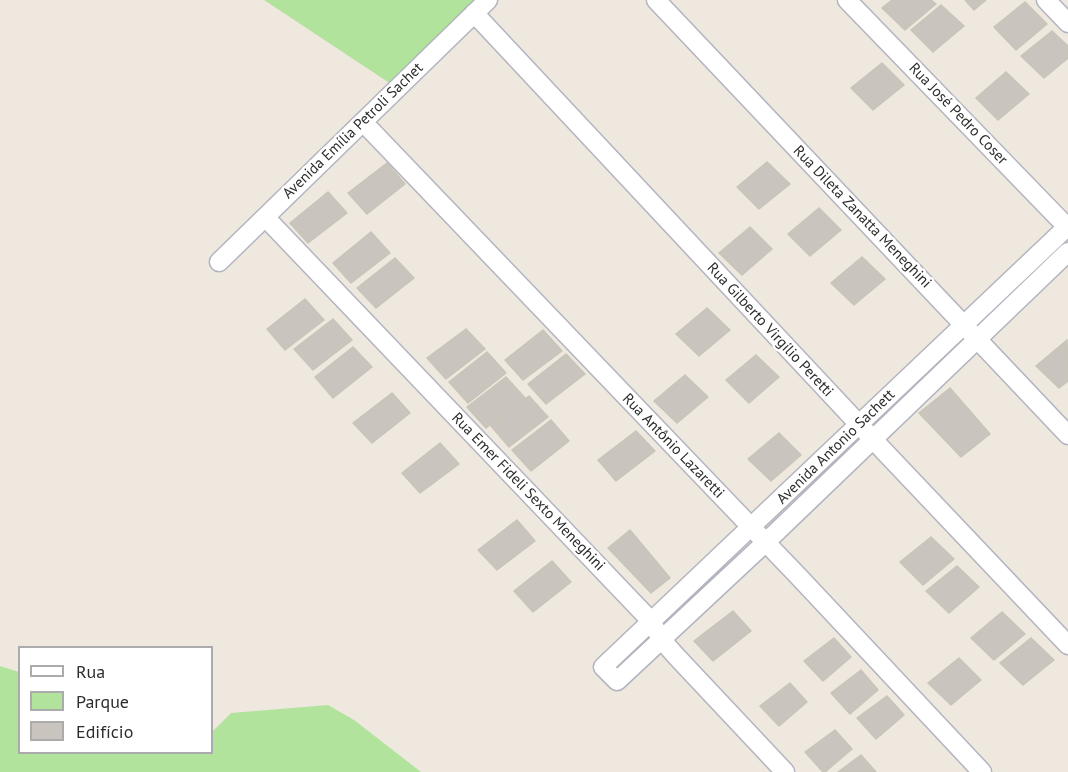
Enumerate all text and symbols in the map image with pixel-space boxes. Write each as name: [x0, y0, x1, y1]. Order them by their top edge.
street label: Avenida Emília Petroli Sachet: [279, 59, 427, 203]
street label: Rua José Pedro Coser: [905, 59, 1011, 169]
street label: Rua Dileta Zanatta Meneghini: [789, 142, 935, 292]
street label: Rua Gilberto Virgílio Peretti: [703, 259, 837, 401]
street label: Avenida Antonio Sachett: [773, 386, 899, 508]
street label: Rua Antônio Lazaretti: [618, 390, 728, 502]
street label: Rua Emer Fideli Sexto Meneghini: [448, 409, 608, 575]
legend: [18, 646, 213, 754]
text: Rua: [76, 660, 105, 683]
text: Parque: [76, 690, 129, 713]
text: Edifício: [76, 720, 133, 743]

